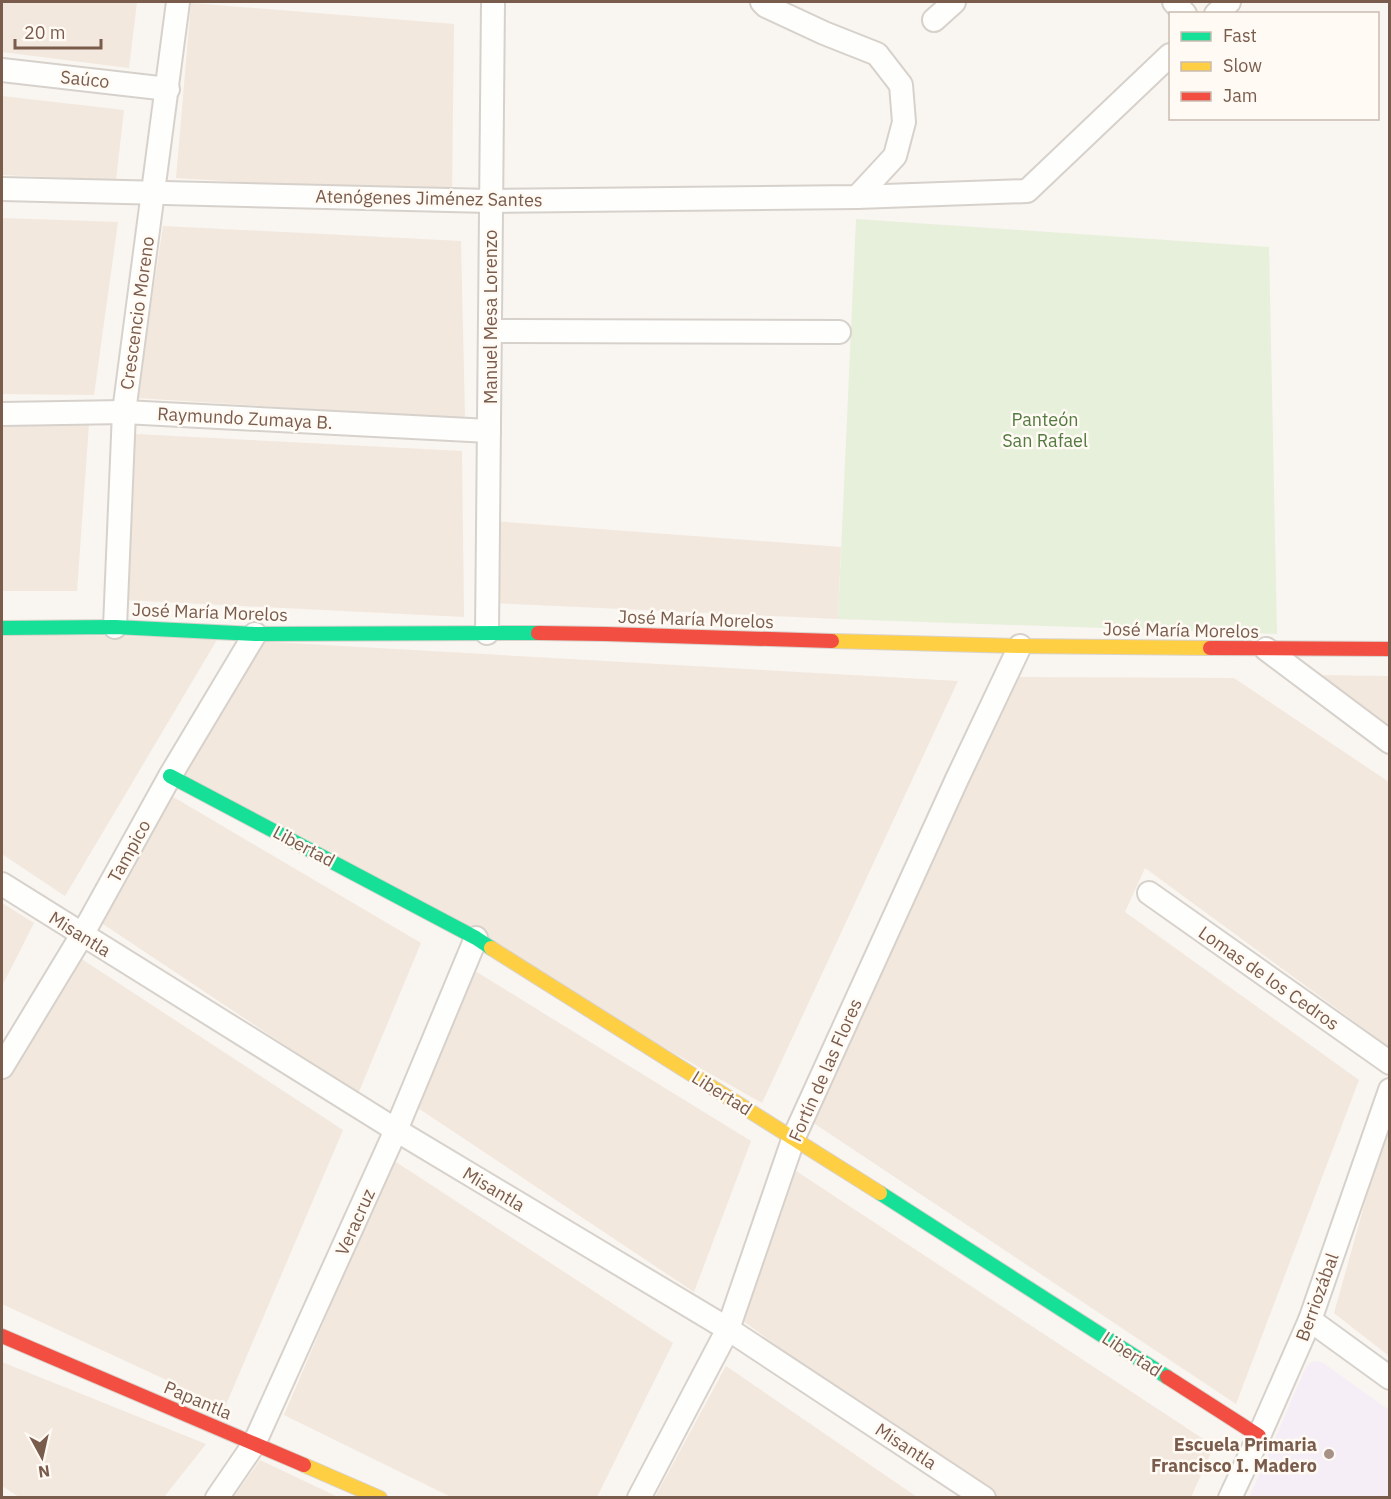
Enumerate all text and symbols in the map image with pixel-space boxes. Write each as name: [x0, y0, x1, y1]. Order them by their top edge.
scale bar: [15, 12, 100, 50]
legend: [1169, 12, 1379, 120]
text: 20 m: [24, 21, 66, 44]
text: Fast: [1223, 24, 1257, 47]
text: Slow: [1223, 54, 1262, 77]
street label: Saúco: [59, 65, 111, 93]
text: Jam: [1223, 84, 1258, 107]
street label: Atenógenes Jiménez Santes: [315, 185, 543, 211]
street label: Manuel Mesa Lorenzo: [479, 230, 502, 404]
street label: Crescencio Moreno: [115, 235, 159, 391]
street label: Raymundo Zumaya B.: [157, 402, 333, 434]
park label: Panteón San Rafael: [1002, 408, 1088, 452]
street label: José María Morelos: [132, 598, 288, 626]
street label: José María Morelos: [618, 605, 774, 633]
street label: José María Morelos: [1103, 617, 1259, 643]
street label: Tampico: [102, 816, 156, 886]
street label: Libertad: [269, 820, 339, 872]
street label: Misantla: [45, 906, 115, 962]
street label: Lomas de los Cedros: [1194, 921, 1344, 1035]
street label: Fortín de las Flores: [783, 995, 867, 1145]
street label: Libertad: [688, 1066, 756, 1120]
street label: Misantla: [459, 1161, 530, 1217]
street label: Veracruz: [330, 1185, 380, 1259]
street label: Berriozábal: [1290, 1250, 1344, 1344]
street label: Libertad: [1098, 1326, 1166, 1382]
street label: Papantla: [161, 1375, 236, 1425]
street label: Misantla: [871, 1418, 941, 1475]
north arrow: [12, 1427, 72, 1487]
place label: Escuela Primaria Francisco I. Madero: [1151, 1433, 1317, 1477]
marker: Escuela Primaria Francisco I. Madero: [1322, 1447, 1336, 1461]
text: N: [37, 1461, 51, 1483]

